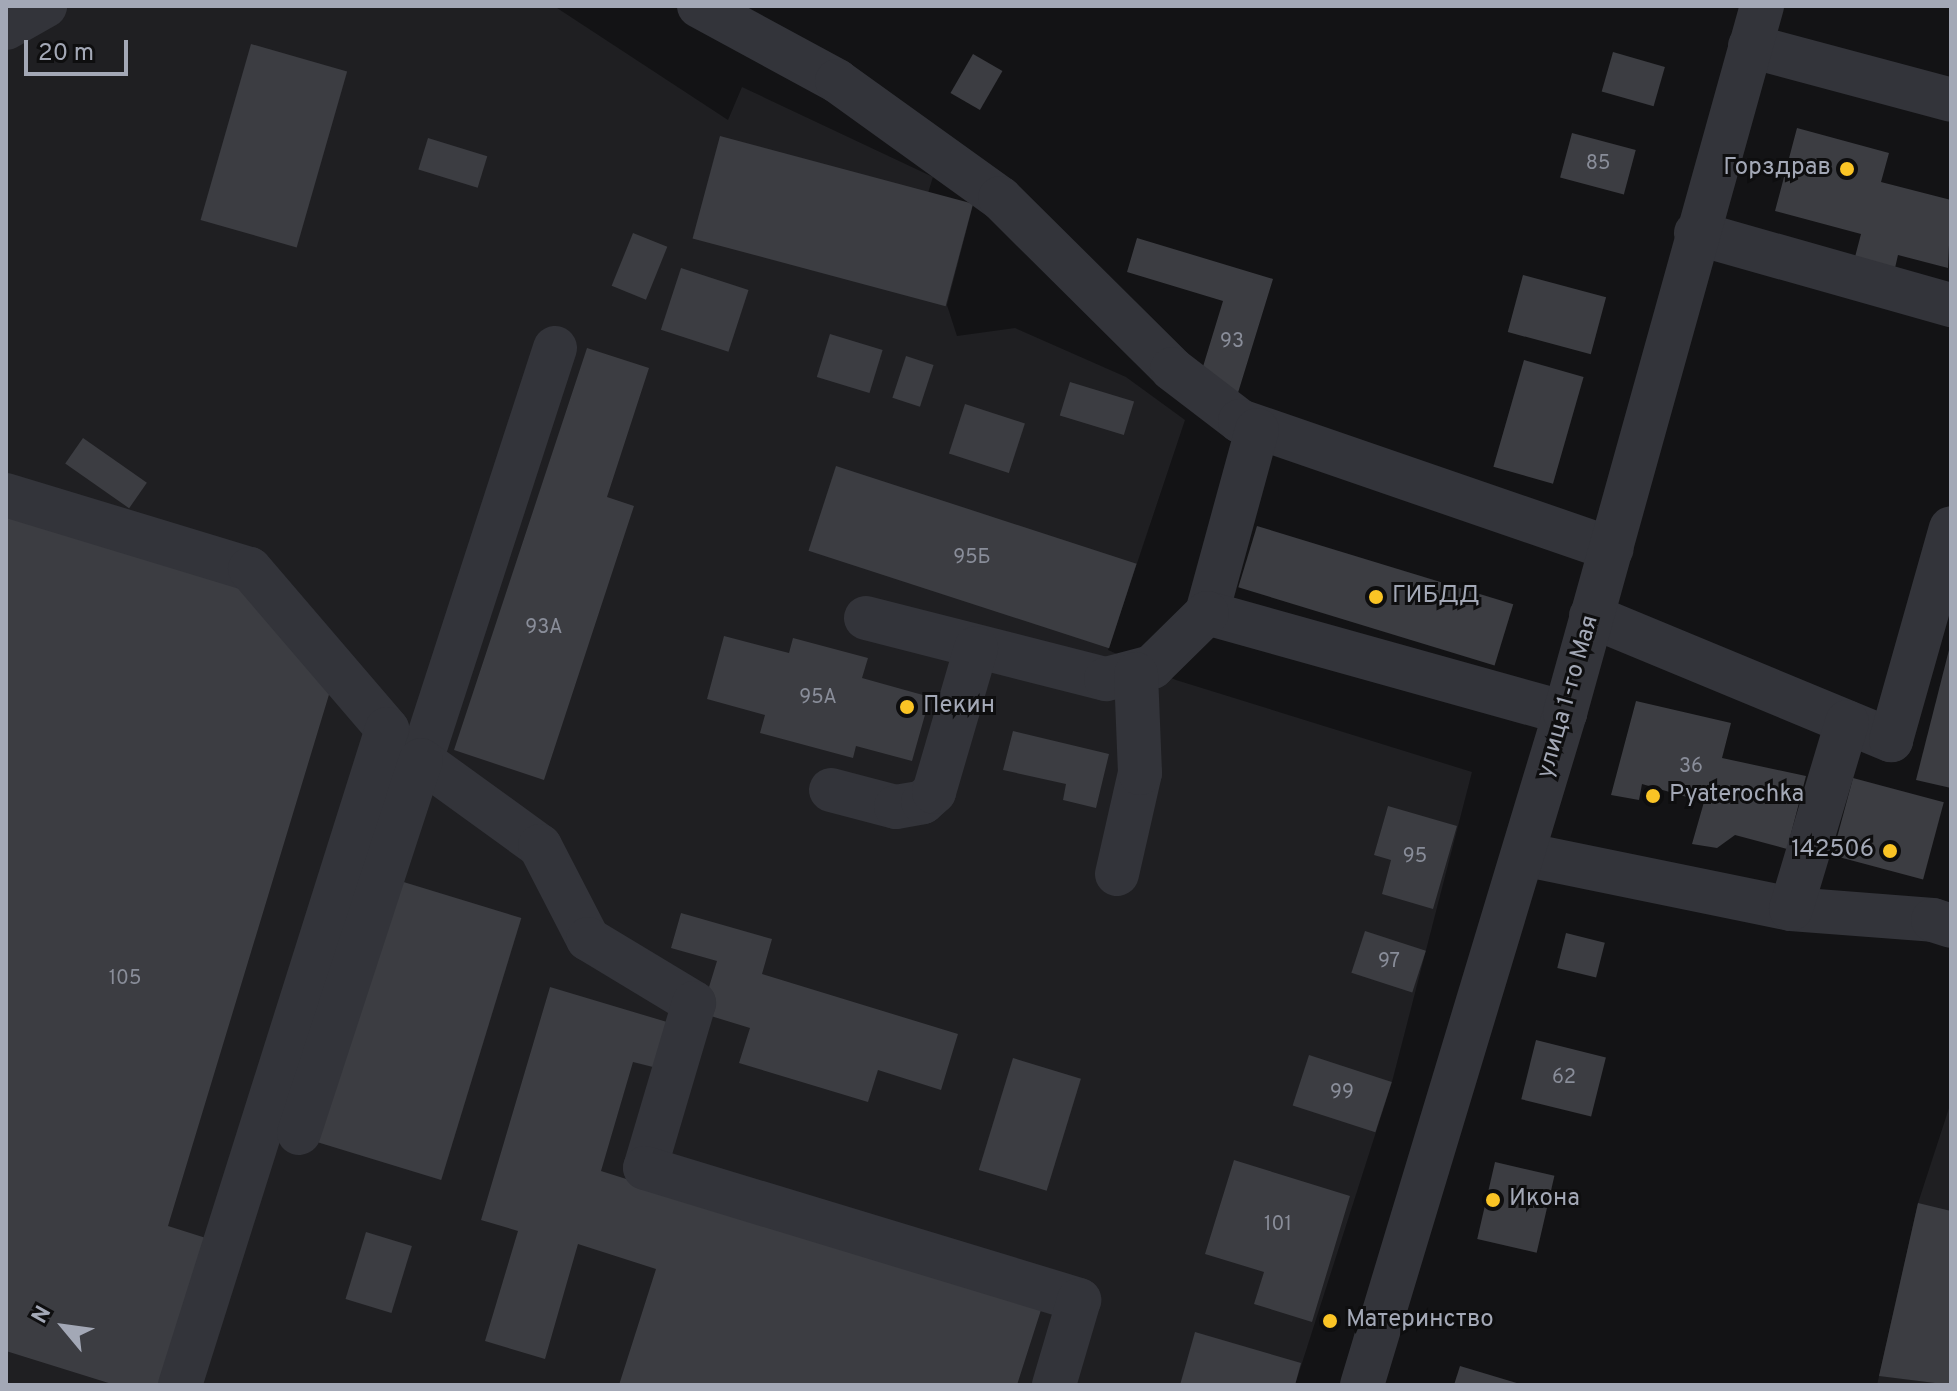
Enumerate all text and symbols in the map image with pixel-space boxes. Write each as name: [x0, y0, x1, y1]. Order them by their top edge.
scale bar: [28, 24, 132, 74]
text: 20 m: [38, 39, 94, 69]
house number: 85: [1586, 152, 1610, 176]
place label: Горздрав: [1723, 155, 1831, 183]
marker: Горздрав: [1838, 160, 1856, 178]
house number: 93: [1220, 330, 1244, 354]
house number: 95Б: [953, 546, 991, 570]
place label: ГИБДД: [1392, 583, 1480, 611]
marker: ГИБДД: [1367, 588, 1385, 606]
street label: улица 1-го Мая: [1532, 612, 1606, 782]
house number: 93А: [525, 616, 563, 640]
house number: 95А: [799, 686, 837, 710]
place label: Пекин: [923, 693, 995, 721]
marker: Пекин: [898, 698, 916, 716]
house number: 36: [1679, 755, 1703, 779]
place label: Pyaterochka: [1669, 782, 1804, 810]
marker: Pyaterochka: [1644, 787, 1662, 805]
place label: 142506: [1791, 837, 1874, 865]
marker: 142506: [1881, 842, 1899, 860]
house number: 95: [1403, 845, 1427, 869]
house number: 97: [1378, 950, 1400, 974]
house number: 105: [109, 967, 141, 991]
house number: 62: [1552, 1066, 1576, 1090]
house number: 99: [1330, 1081, 1354, 1105]
place label: Икона: [1509, 1186, 1580, 1214]
marker: Икона: [1484, 1191, 1502, 1209]
house number: 101: [1264, 1213, 1292, 1237]
north arrow: [24, 1287, 104, 1367]
text: N: [27, 1302, 58, 1329]
place label: Материнство: [1346, 1307, 1494, 1335]
marker: Материнство: [1321, 1312, 1339, 1330]

